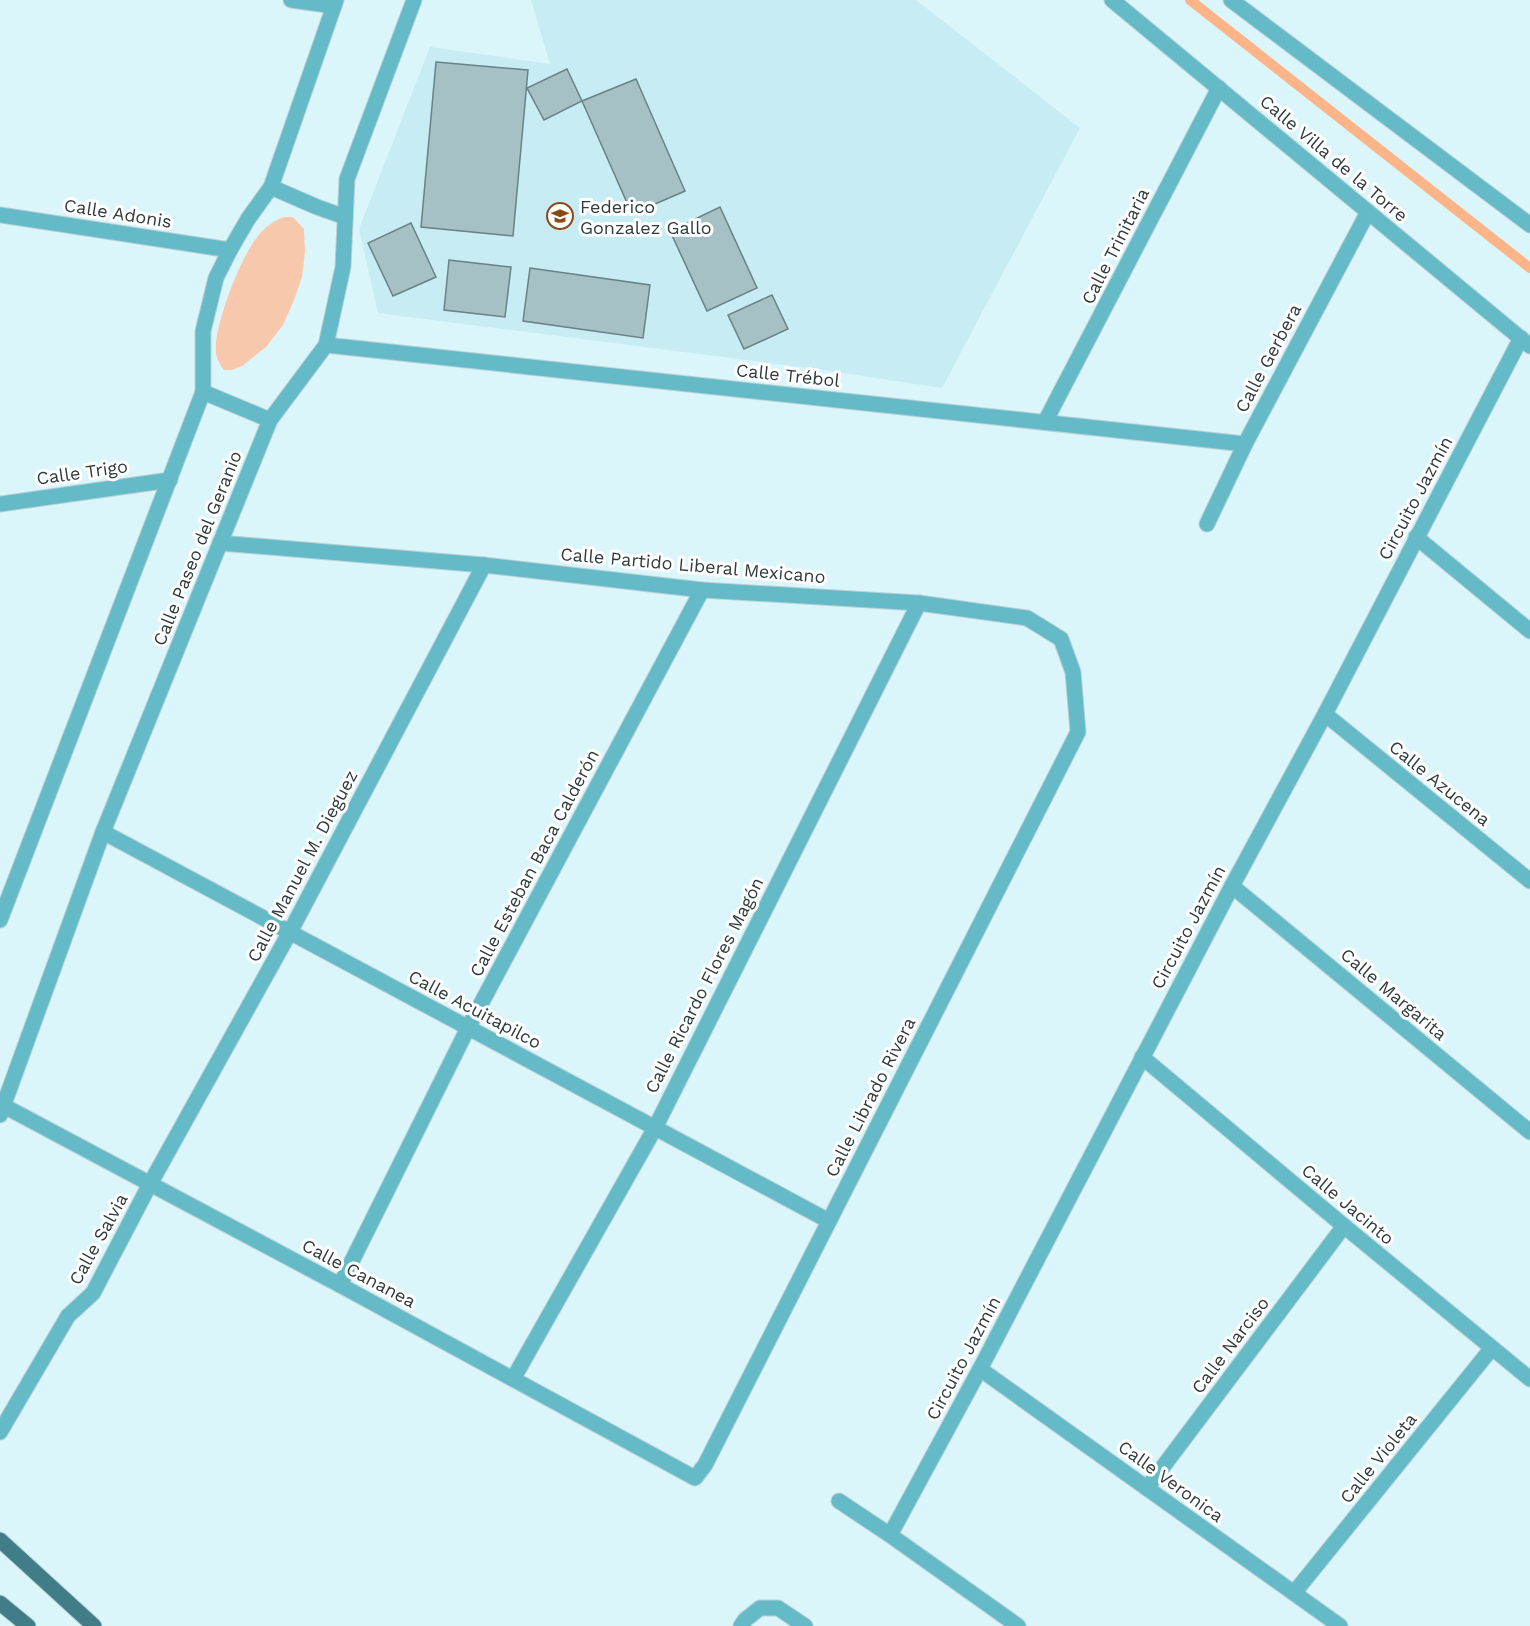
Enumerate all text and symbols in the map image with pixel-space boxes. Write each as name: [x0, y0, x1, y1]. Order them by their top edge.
street label: Calle Villa de la Torre: [1256, 90, 1412, 226]
street label: Calle Trinitaria: [1077, 185, 1153, 307]
street label: Calle Adonis: [63, 194, 173, 232]
place label: Federico Gonzalez Gallo: [580, 196, 711, 238]
school or university icon: Federico Gonzalez Gallo: [545, 201, 575, 231]
street label: Calle Gerbera: [1231, 300, 1305, 416]
street label: Calle Trébol: [735, 359, 841, 391]
street label: Circuito Jazmín: [1374, 433, 1456, 563]
street label: Calle Paseo del Geranio: [148, 448, 246, 648]
street label: Calle Trigo: [35, 455, 129, 489]
street label: Calle Partido Liberal Mexicano: [560, 543, 826, 587]
street label: Calle Azucena: [1385, 736, 1495, 830]
street label: Calle Esteban Baca Calderón: [465, 746, 603, 980]
street label: Calle Manuel M. Dieguez: [242, 766, 362, 966]
street label: Circuito Jazmín: [1147, 862, 1229, 992]
street label: Calle Ricardo Flores Magón: [640, 873, 768, 1097]
street label: Calle Margarita: [1337, 944, 1451, 1044]
street label: Calle Acuitapilco: [405, 965, 545, 1053]
street label: Calle Librado Rivera: [821, 1014, 919, 1180]
street label: Calle Jacinto: [1298, 1159, 1398, 1249]
street label: Calle Salvia: [64, 1190, 132, 1288]
street label: Calle Cananea: [299, 1234, 419, 1312]
street label: Circuito Jazmín: [922, 1293, 1004, 1423]
street label: Calle Narciso: [1187, 1293, 1273, 1397]
street label: Calle Violeta: [1335, 1409, 1421, 1507]
street label: Calle Veronica: [1114, 1436, 1228, 1526]

